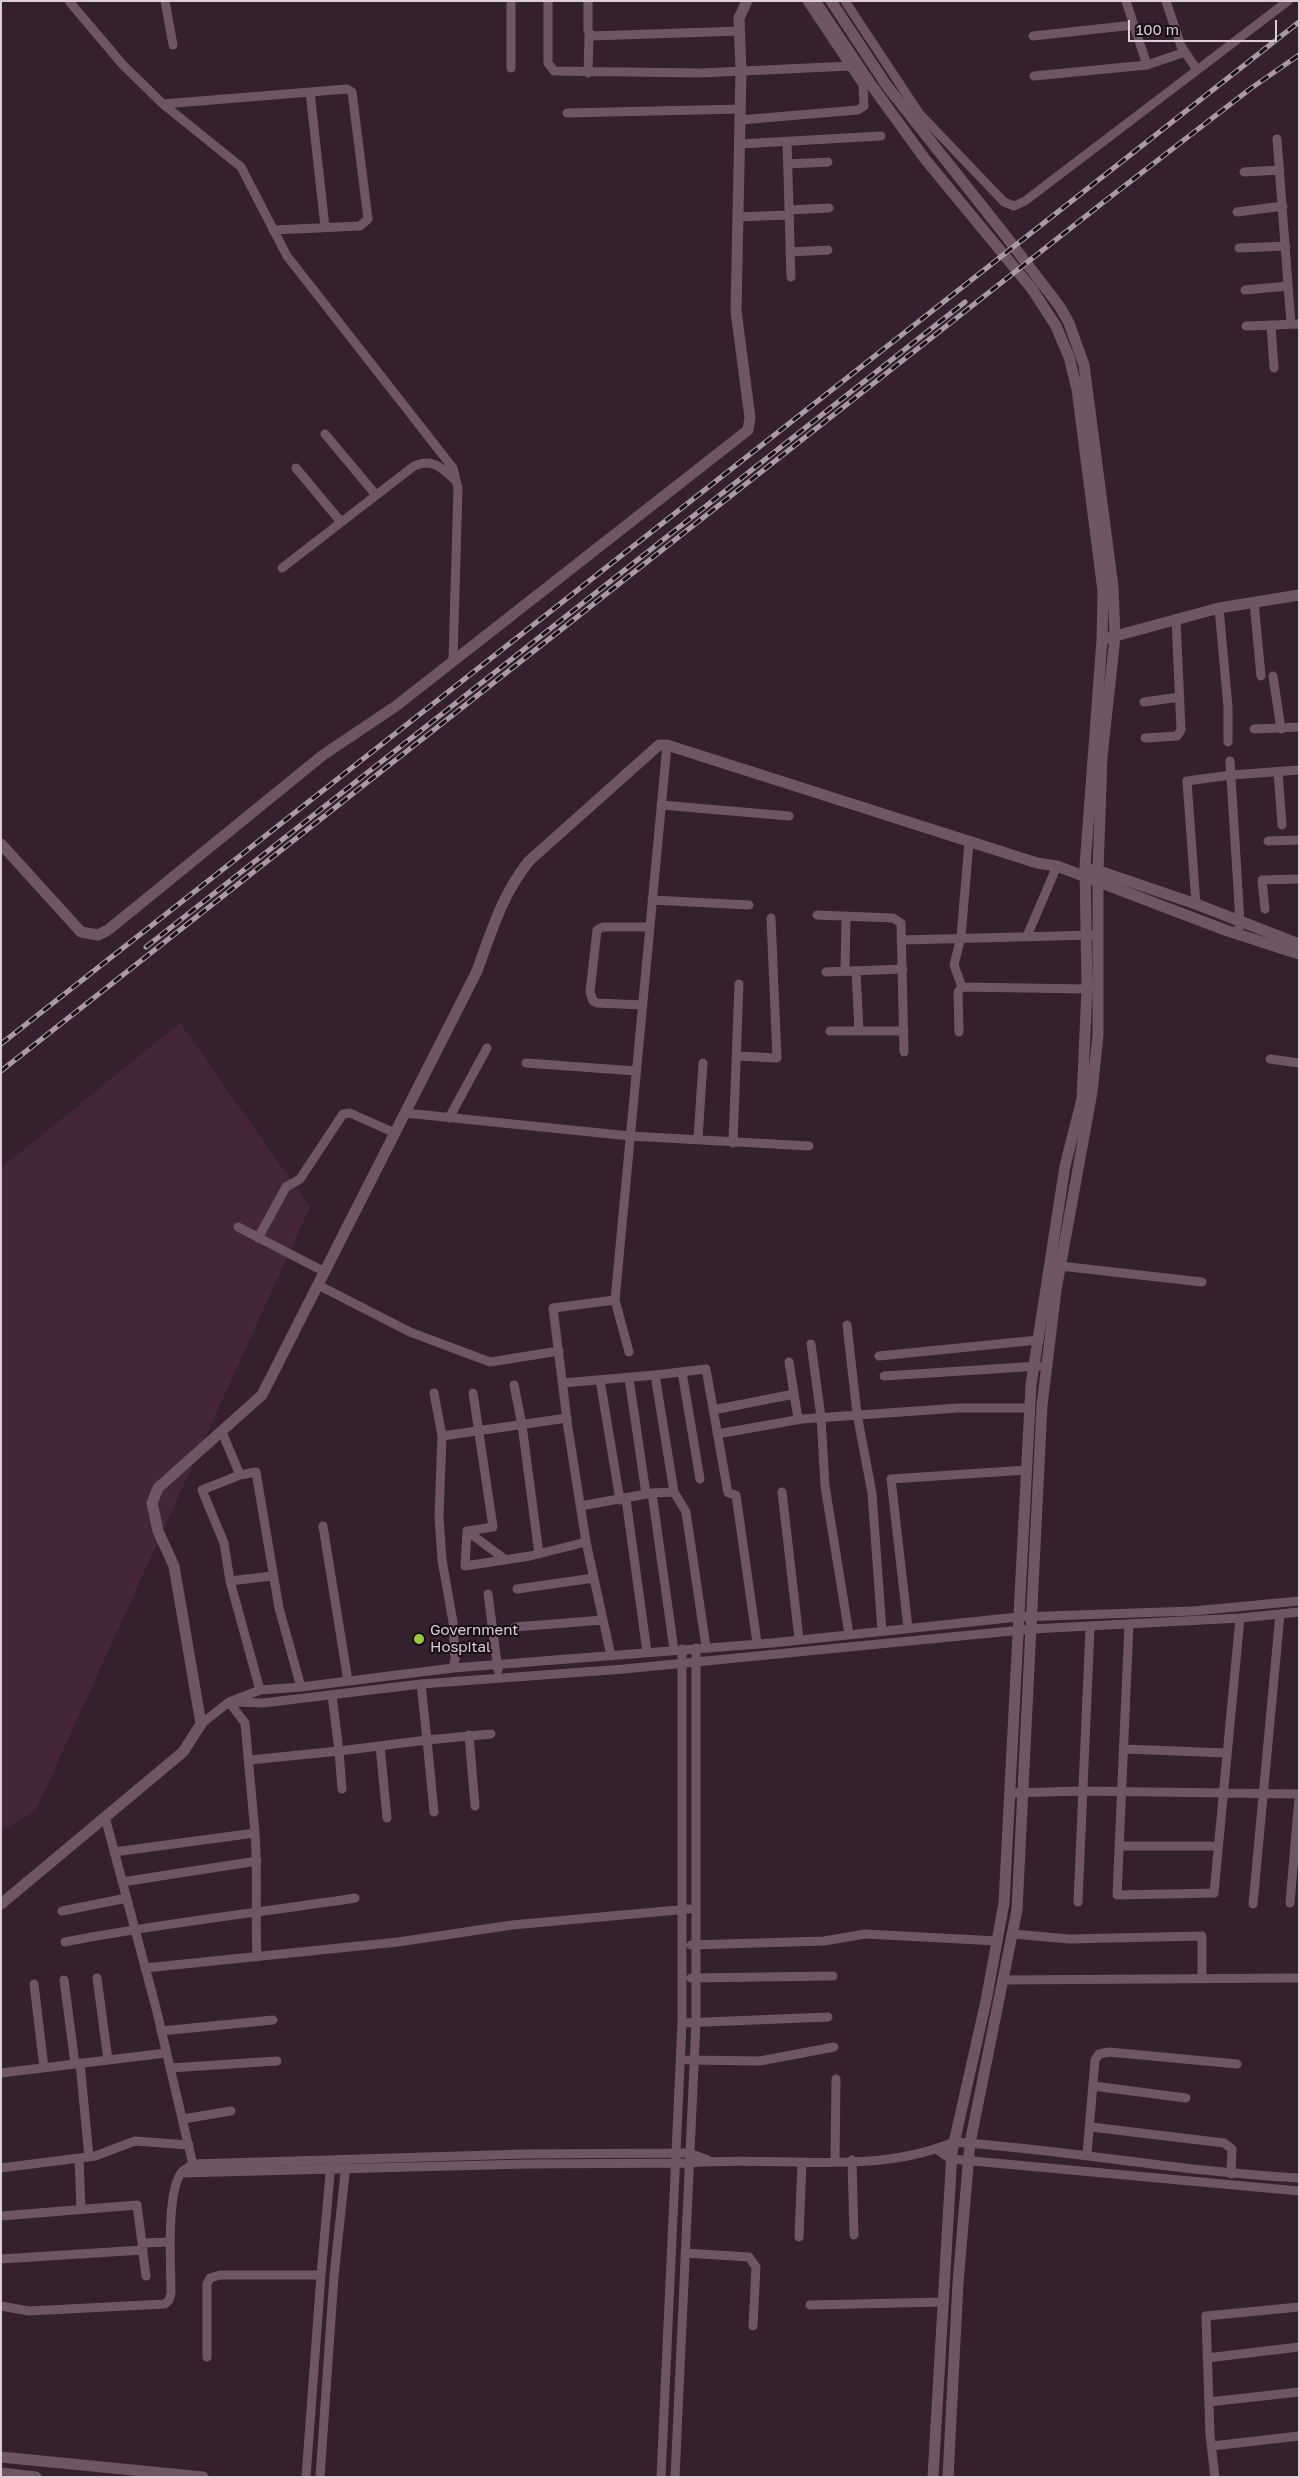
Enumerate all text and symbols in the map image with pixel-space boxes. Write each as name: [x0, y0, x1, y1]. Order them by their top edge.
scale bar: [1130, 10, 1279, 42]
text: 100 m: [1136, 20, 1179, 38]
place label: Government Hospital: [430, 1621, 518, 1656]
marker: Government Hospital: [412, 1632, 426, 1646]

